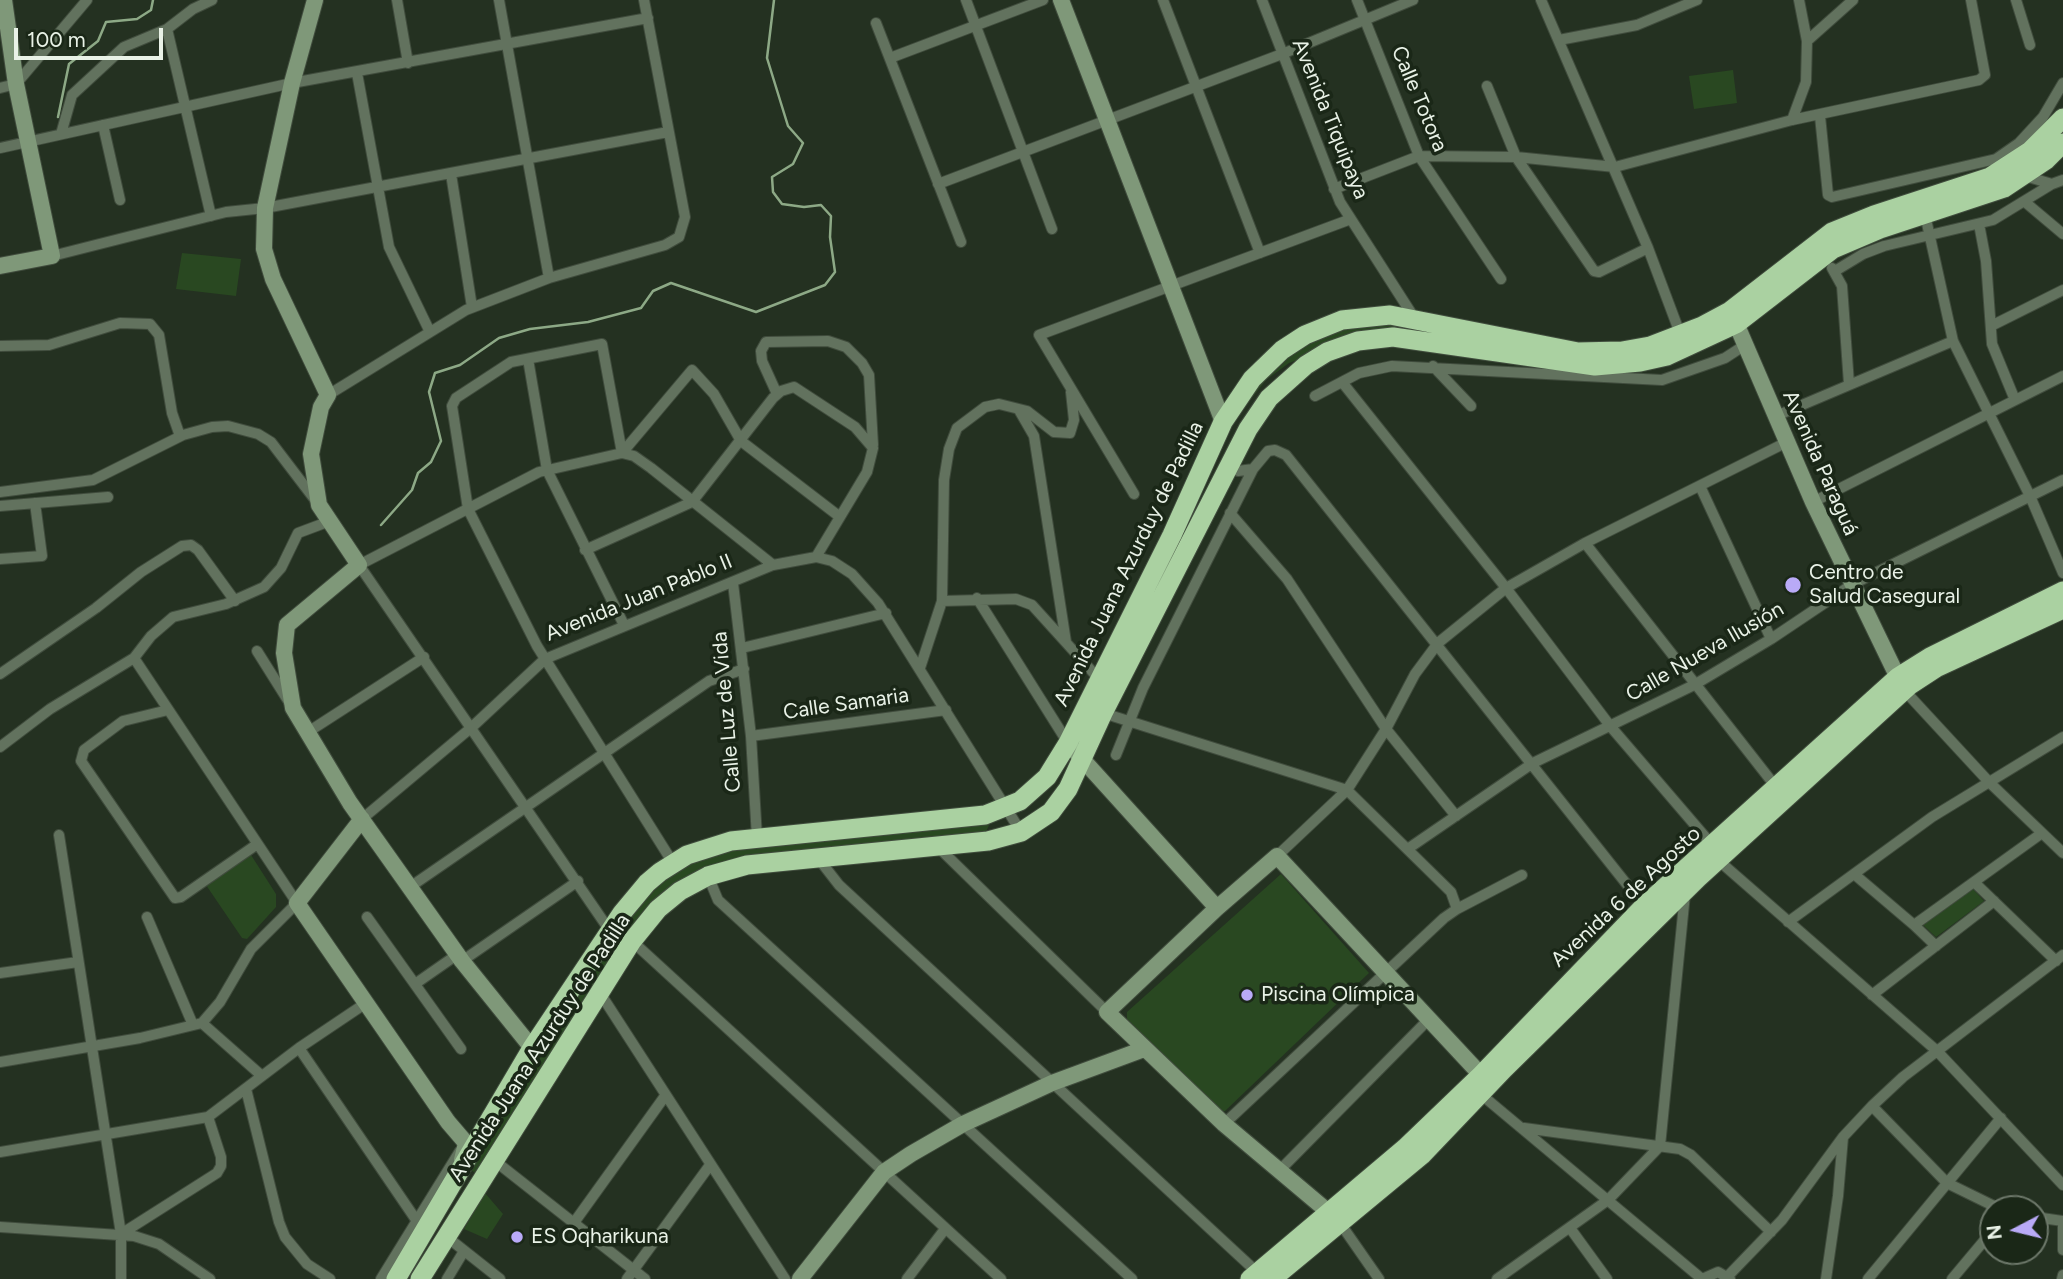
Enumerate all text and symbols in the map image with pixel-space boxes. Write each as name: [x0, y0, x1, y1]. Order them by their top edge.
scale bar: [18, 14, 166, 58]
text: 100 m: [27, 27, 86, 52]
street label: Avenida Tiquipaya: [1286, 35, 1374, 203]
street label: Calle Totora: [1386, 42, 1452, 156]
street label: Avenida Paraguá: [1777, 387, 1863, 539]
street label: Avenida Juana Azurduy de Padilla: [1049, 417, 1209, 711]
street label: Avenida Juan Pablo II: [542, 549, 736, 647]
place label: Centro de Salud Casegural: [1809, 560, 1960, 610]
marker: Centro de Salud Casegural: [1783, 575, 1803, 595]
street label: Calle Nueva Ilusión: [1622, 597, 1788, 707]
street label: Calle Luz de Vida: [707, 631, 747, 793]
street label: Calle Samaria: [782, 683, 910, 725]
street label: Avenida 6 de Agosto: [1546, 821, 1706, 973]
street label: Avenida Juana Azurduy de Padilla: [444, 909, 636, 1187]
place label: Piscina Olímpica: [1261, 982, 1415, 1008]
marker: Piscina Olímpica: [1239, 987, 1255, 1003]
north arrow: [1979, 1195, 2049, 1265]
place label: ES Oqharikuna: [531, 1224, 669, 1250]
text: N: [1982, 1224, 2007, 1241]
marker: ES Oqharikuna: [509, 1229, 525, 1245]

